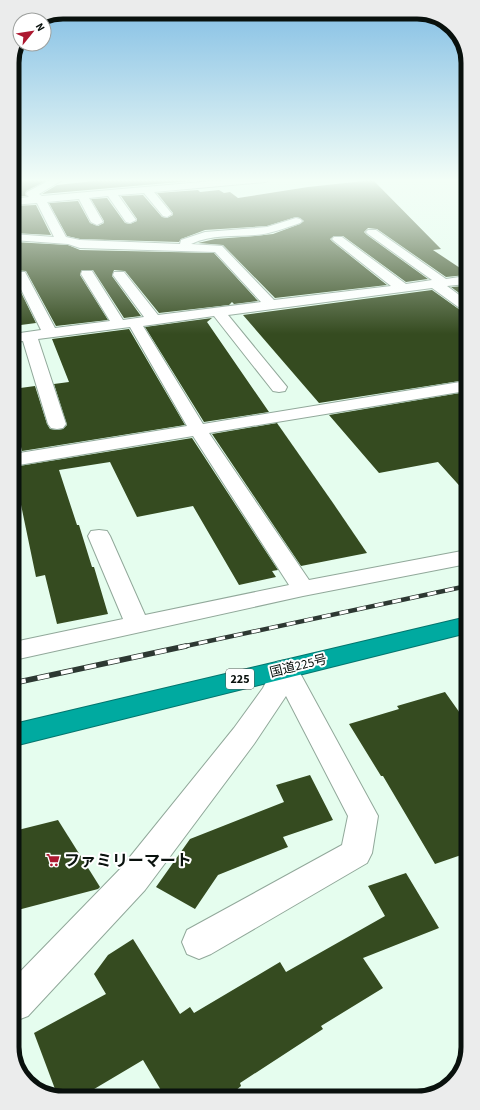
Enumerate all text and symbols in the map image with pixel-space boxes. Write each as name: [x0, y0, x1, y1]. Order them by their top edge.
north arrow: [12, 12, 52, 52]
text: N: [32, 20, 49, 34]
street label: 国道225号: [268, 650, 329, 682]
road number: 225: [226, 669, 254, 689]
place label: ファミリーマート: [64, 850, 192, 872]
supermarket icon: ファミリーマート: [45, 852, 61, 868]

